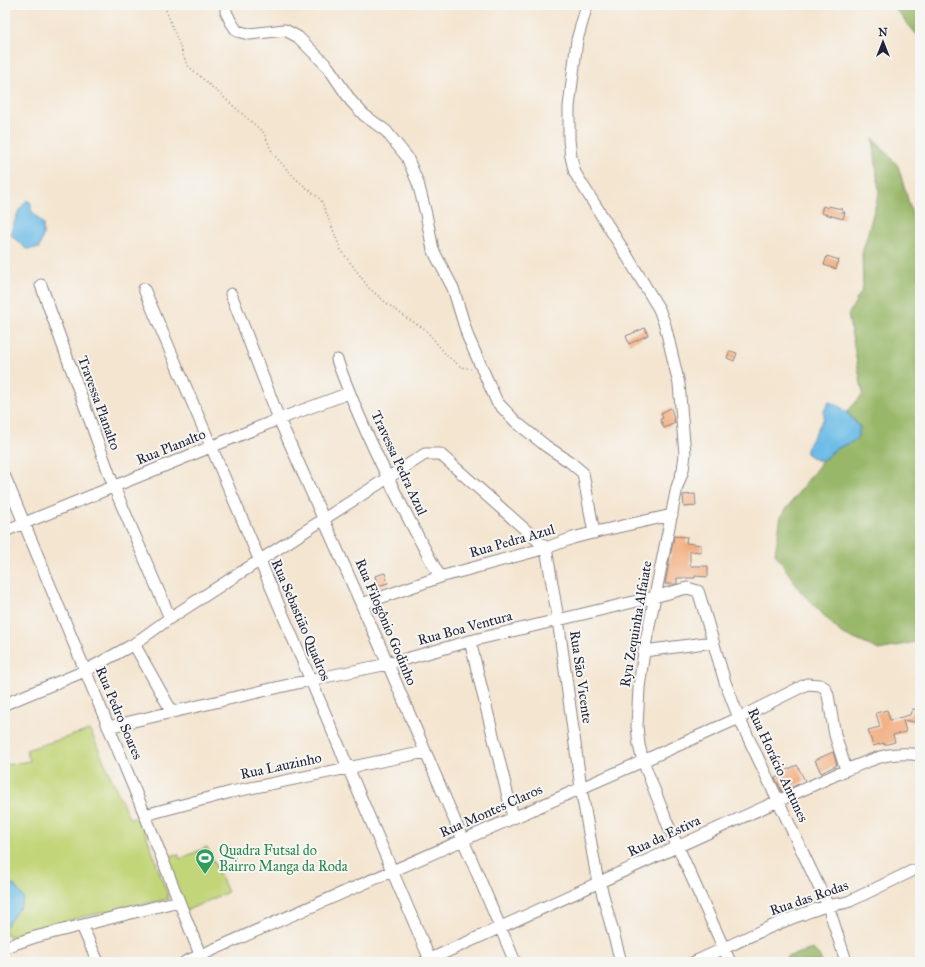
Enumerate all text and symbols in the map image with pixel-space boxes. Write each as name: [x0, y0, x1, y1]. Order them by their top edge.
north arrow: [863, 22, 903, 62]
text: N: [878, 26, 888, 39]
street label: Travessa Planalto: [74, 354, 124, 452]
street label: Travessa Pedra Azul: [367, 408, 431, 518]
street label: Rua Planalto: [134, 425, 208, 469]
street label: Rua Pedra Azul: [467, 521, 557, 561]
street label: Rua Filogônio Godinho: [352, 556, 420, 688]
street label: Rua Sebastião Quadros: [268, 557, 334, 683]
street label: Ryu Zequinha Alfaiate: [617, 559, 656, 689]
street label: Rua Boa Ventura: [416, 607, 514, 649]
street label: Rua São Vicente: [566, 629, 596, 725]
street label: Rua Pedro Soares: [92, 664, 146, 762]
street label: Rua Horácio Antunes: [744, 705, 812, 825]
street label: Rua Lauzinho: [239, 749, 323, 783]
street label: Rua Montes Claros: [437, 781, 545, 841]
street label: Rua da Estiva: [625, 812, 703, 860]
place label: Quadra Futsal do Bairro Manga da Roda: [219, 842, 348, 875]
sports icon: Quadra Futsal do Bairro Manga da Roda: [194, 847, 216, 875]
street label: Rua das Rodas: [767, 877, 851, 919]

